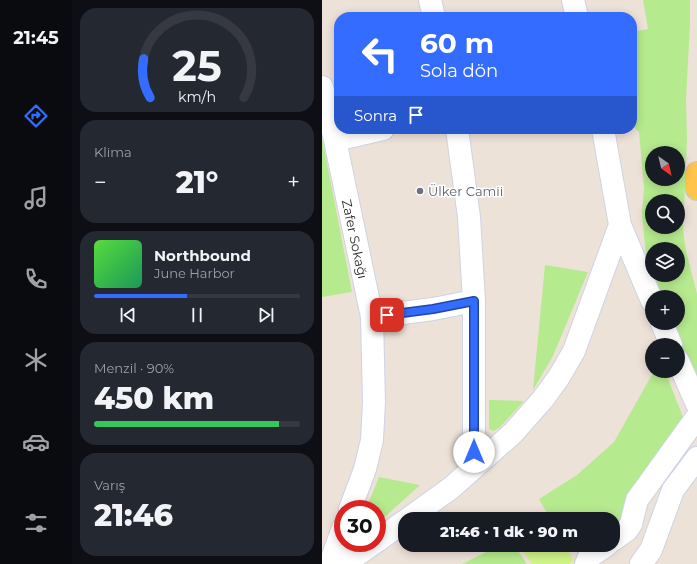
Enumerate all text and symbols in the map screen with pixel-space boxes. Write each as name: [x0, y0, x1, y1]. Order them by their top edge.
text: 60 m: [420, 26, 494, 60]
text: 21:45: [13, 27, 59, 49]
icon: left: [354, 28, 406, 80]
text: 25: [172, 41, 222, 91]
text: Sola dön: [420, 60, 498, 82]
text: km/h: [178, 88, 216, 106]
icon: directions: [22, 102, 50, 130]
icon: arrive: [405, 104, 427, 126]
text: Sonra: [354, 106, 397, 125]
text: Klima: [94, 144, 132, 160]
north arrow: [645, 146, 685, 186]
map controls: [645, 146, 685, 378]
text: 21°: [176, 164, 218, 201]
text: −: [94, 169, 107, 196]
text: +: [287, 169, 300, 196]
place label: Ülker Camii: [428, 183, 503, 199]
icon: music: [22, 184, 50, 212]
marker: Ülker Camii: [415, 186, 425, 196]
button: search: [645, 194, 685, 234]
street label: Zafer Sokağı: [339, 198, 371, 280]
button: layers: [645, 242, 685, 282]
text: Northbound: [154, 246, 251, 265]
icon: phone: [22, 265, 50, 293]
text: June Harbor: [154, 265, 235, 281]
button: +: [645, 290, 685, 330]
pin: [370, 298, 404, 332]
icon: previous: [117, 304, 139, 326]
icon: pause: [186, 304, 208, 326]
icon: next: [255, 304, 277, 326]
icon: arrive: [376, 304, 398, 326]
button: −: [645, 338, 685, 378]
icon: climate: [22, 346, 50, 374]
text: Menzil · 90%: [94, 360, 174, 376]
text: 450 km: [94, 380, 214, 417]
icon: car: [22, 428, 50, 456]
position arrow: [453, 431, 495, 473]
text: Varış: [94, 477, 125, 493]
text: 21:46: [94, 497, 173, 534]
speed limit sign: 30: [334, 500, 386, 552]
icon: filters: [22, 509, 50, 537]
text: 21:46 · 1 dk · 90 m: [440, 522, 578, 541]

